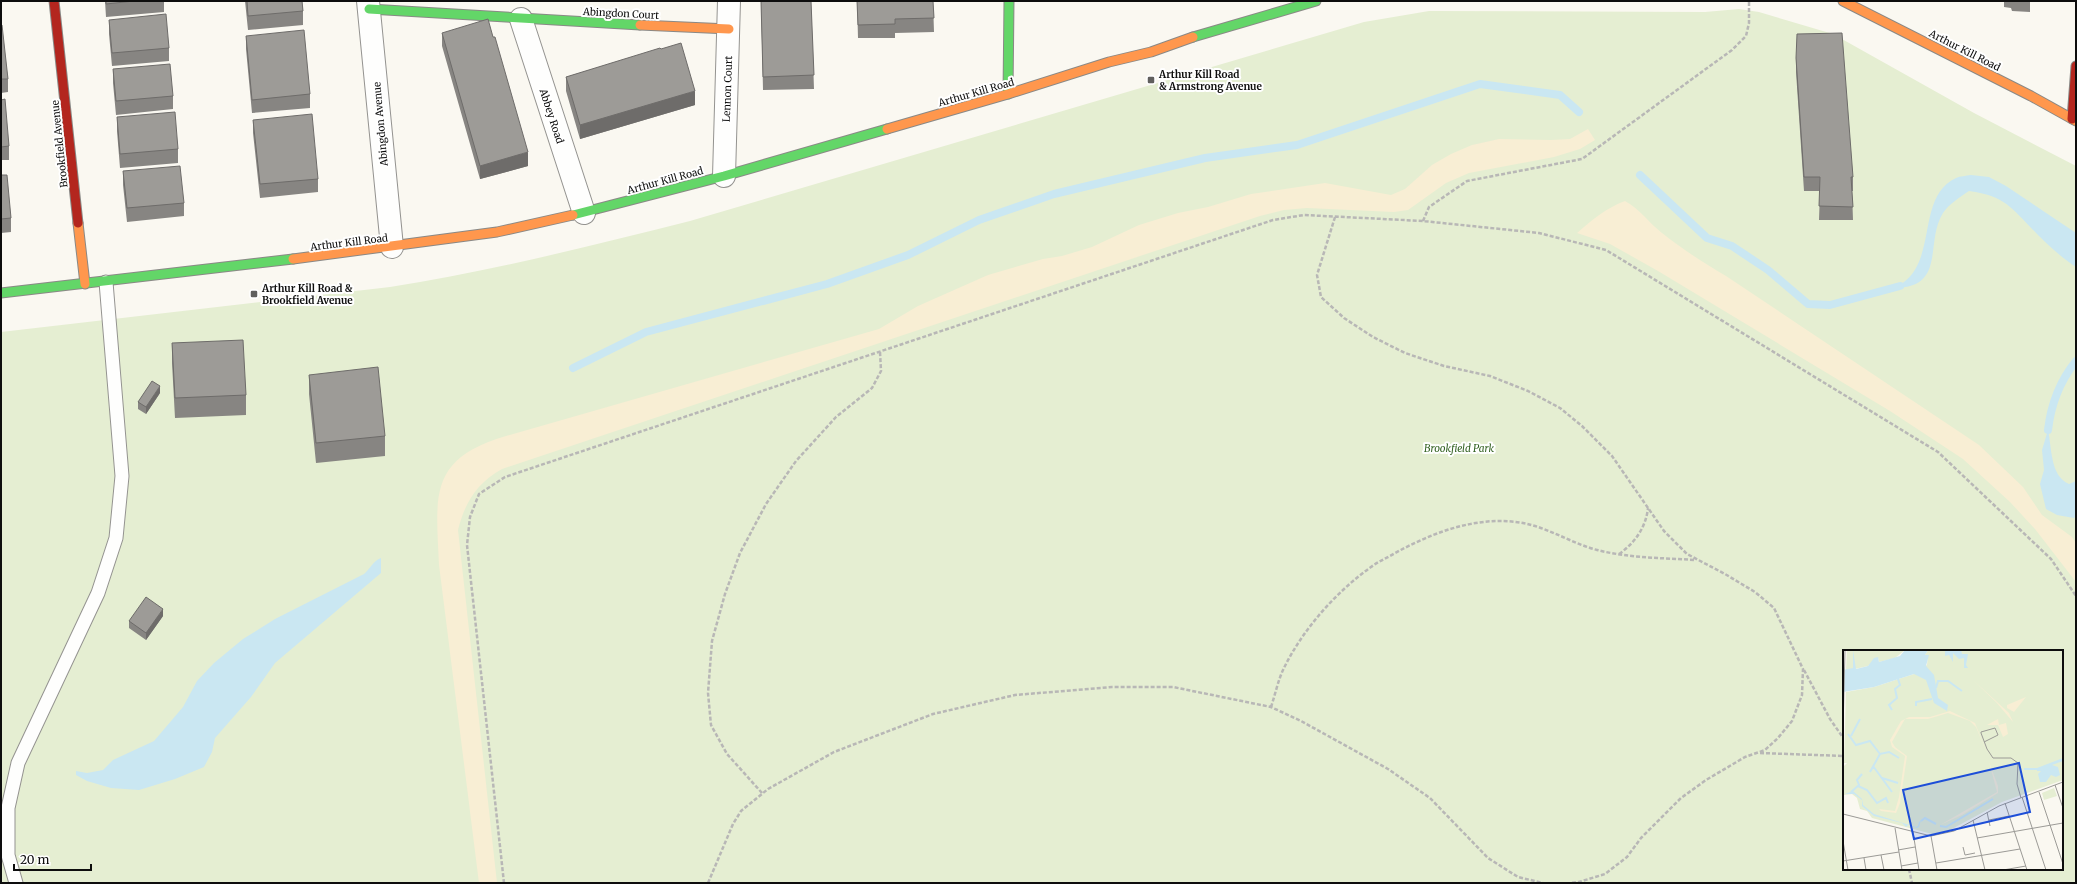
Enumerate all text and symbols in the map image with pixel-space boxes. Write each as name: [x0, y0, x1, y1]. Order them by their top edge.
street label: Abingdon Court: [581, 5, 660, 22]
street label: Arthur Kill Road: [1926, 26, 2003, 74]
street label: Lennon Court: [720, 55, 735, 122]
place label: Arthur Kill Road & Armstrong Avenue: [1158, 68, 1262, 93]
street label: Arthur Kill Road: [936, 75, 1016, 110]
marker: Arthur Kill Road & Armstrong Avenue: [1146, 75, 1156, 85]
street label: Abingdon Avenue: [370, 81, 391, 168]
street label: Abbey Road: [536, 86, 567, 145]
street label: Brookfield Avenue: [48, 100, 71, 188]
street label: Arthur Kill Road: [625, 164, 705, 197]
street label: Arthur Kill Road: [308, 231, 389, 254]
place label: Arthur Kill Road & Brookfield Avenue: [261, 282, 353, 307]
marker: Arthur Kill Road & Brookfield Avenue: [249, 289, 259, 299]
park label: Brookfield Park: [1424, 442, 1494, 455]
inset map: [1843, 650, 2063, 870]
scale bar: [14, 846, 91, 872]
text: 20 m: [20, 852, 49, 867]

